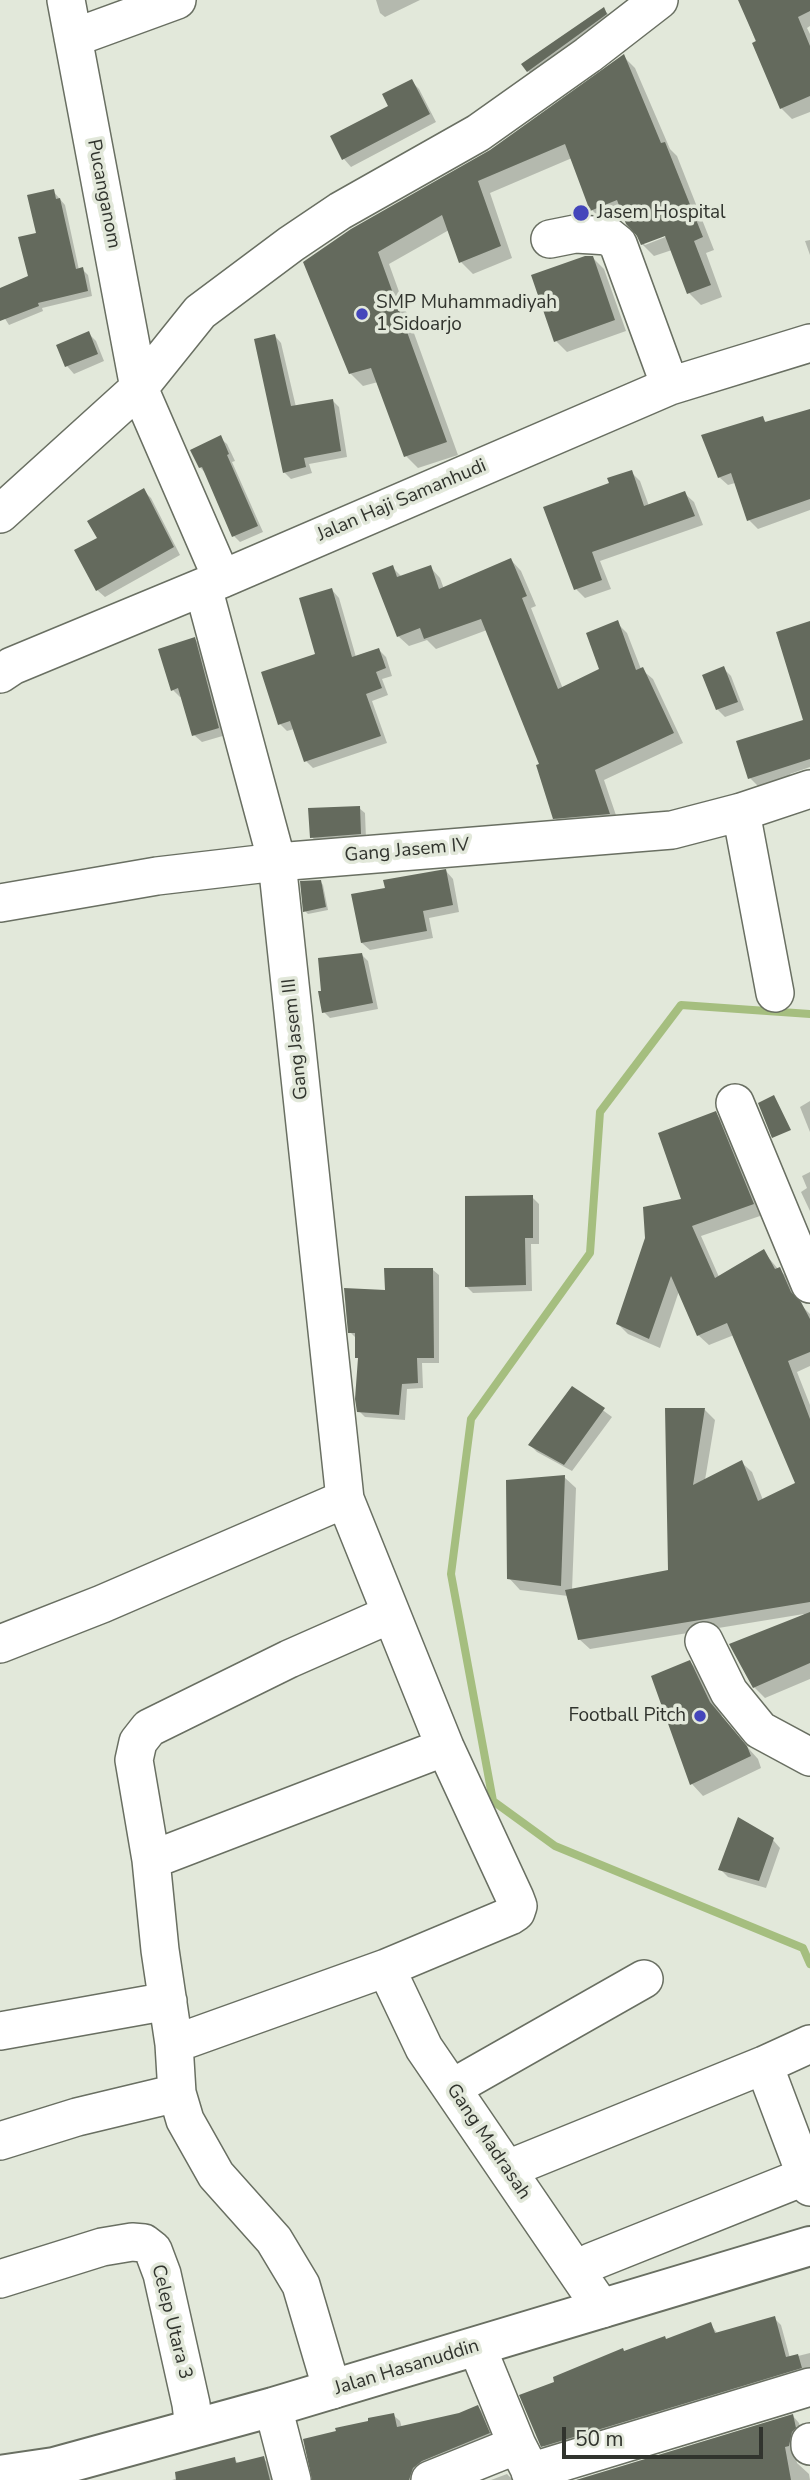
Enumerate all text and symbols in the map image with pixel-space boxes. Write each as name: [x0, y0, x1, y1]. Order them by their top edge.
street label: Pucanganom: [81, 137, 125, 251]
place label: Jasem Hospital: [597, 202, 726, 224]
marker: Jasem Hospital: [571, 203, 591, 223]
place label: SMP Muhammadiyah 1 Sidoarjo: [376, 292, 557, 336]
marker: SMP Muhammadiyah 1 Sidoarjo: [354, 306, 370, 322]
street label: Jalan Haji Samanhudi: [314, 455, 490, 547]
street label: Gang Jasem IV: [344, 834, 470, 868]
street label: Gang Jasem III: [278, 977, 314, 1101]
place label: Football Pitch: [568, 1705, 686, 1727]
marker: Football Pitch: [692, 1708, 708, 1724]
street label: Gang Madrasah: [441, 2080, 535, 2204]
street label: Celep Utara 3: [146, 2262, 196, 2382]
street label: Jalan Hasanuddin: [332, 2335, 482, 2401]
scale bar: [565, 2414, 766, 2458]
text: 50 m: [575, 2425, 624, 2453]

